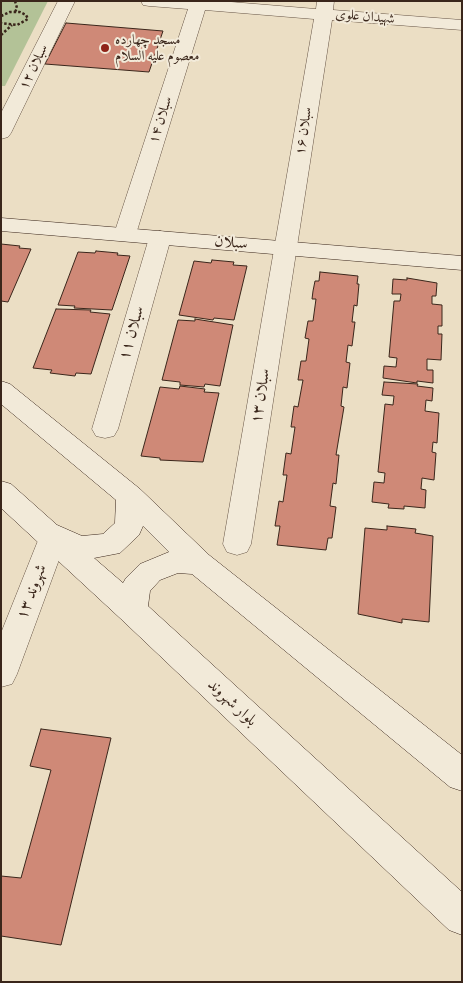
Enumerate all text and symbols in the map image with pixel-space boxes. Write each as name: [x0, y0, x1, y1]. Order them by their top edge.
street label: شهیدان علوی: [335, 6, 395, 28]
place label: مسجد چهارده معصوم علیه السلام: [115, 32, 199, 64]
street label: سبلان ۱۲: [16, 42, 52, 92]
marker: مسجد چهارده معصوم علیه السلام: [99, 42, 111, 54]
street label: سبلان ۱۴: [146, 94, 176, 146]
street label: سبلان ۱۶: [292, 106, 316, 156]
street label: سبلان: [214, 232, 248, 254]
street label: سبلان ۱۱: [115, 304, 149, 362]
street label: سبلان ۱۳: [247, 367, 275, 425]
street label: شهروند ۱۳: [13, 562, 51, 622]
street label: بلوار شهروند: [203, 675, 261, 731]

